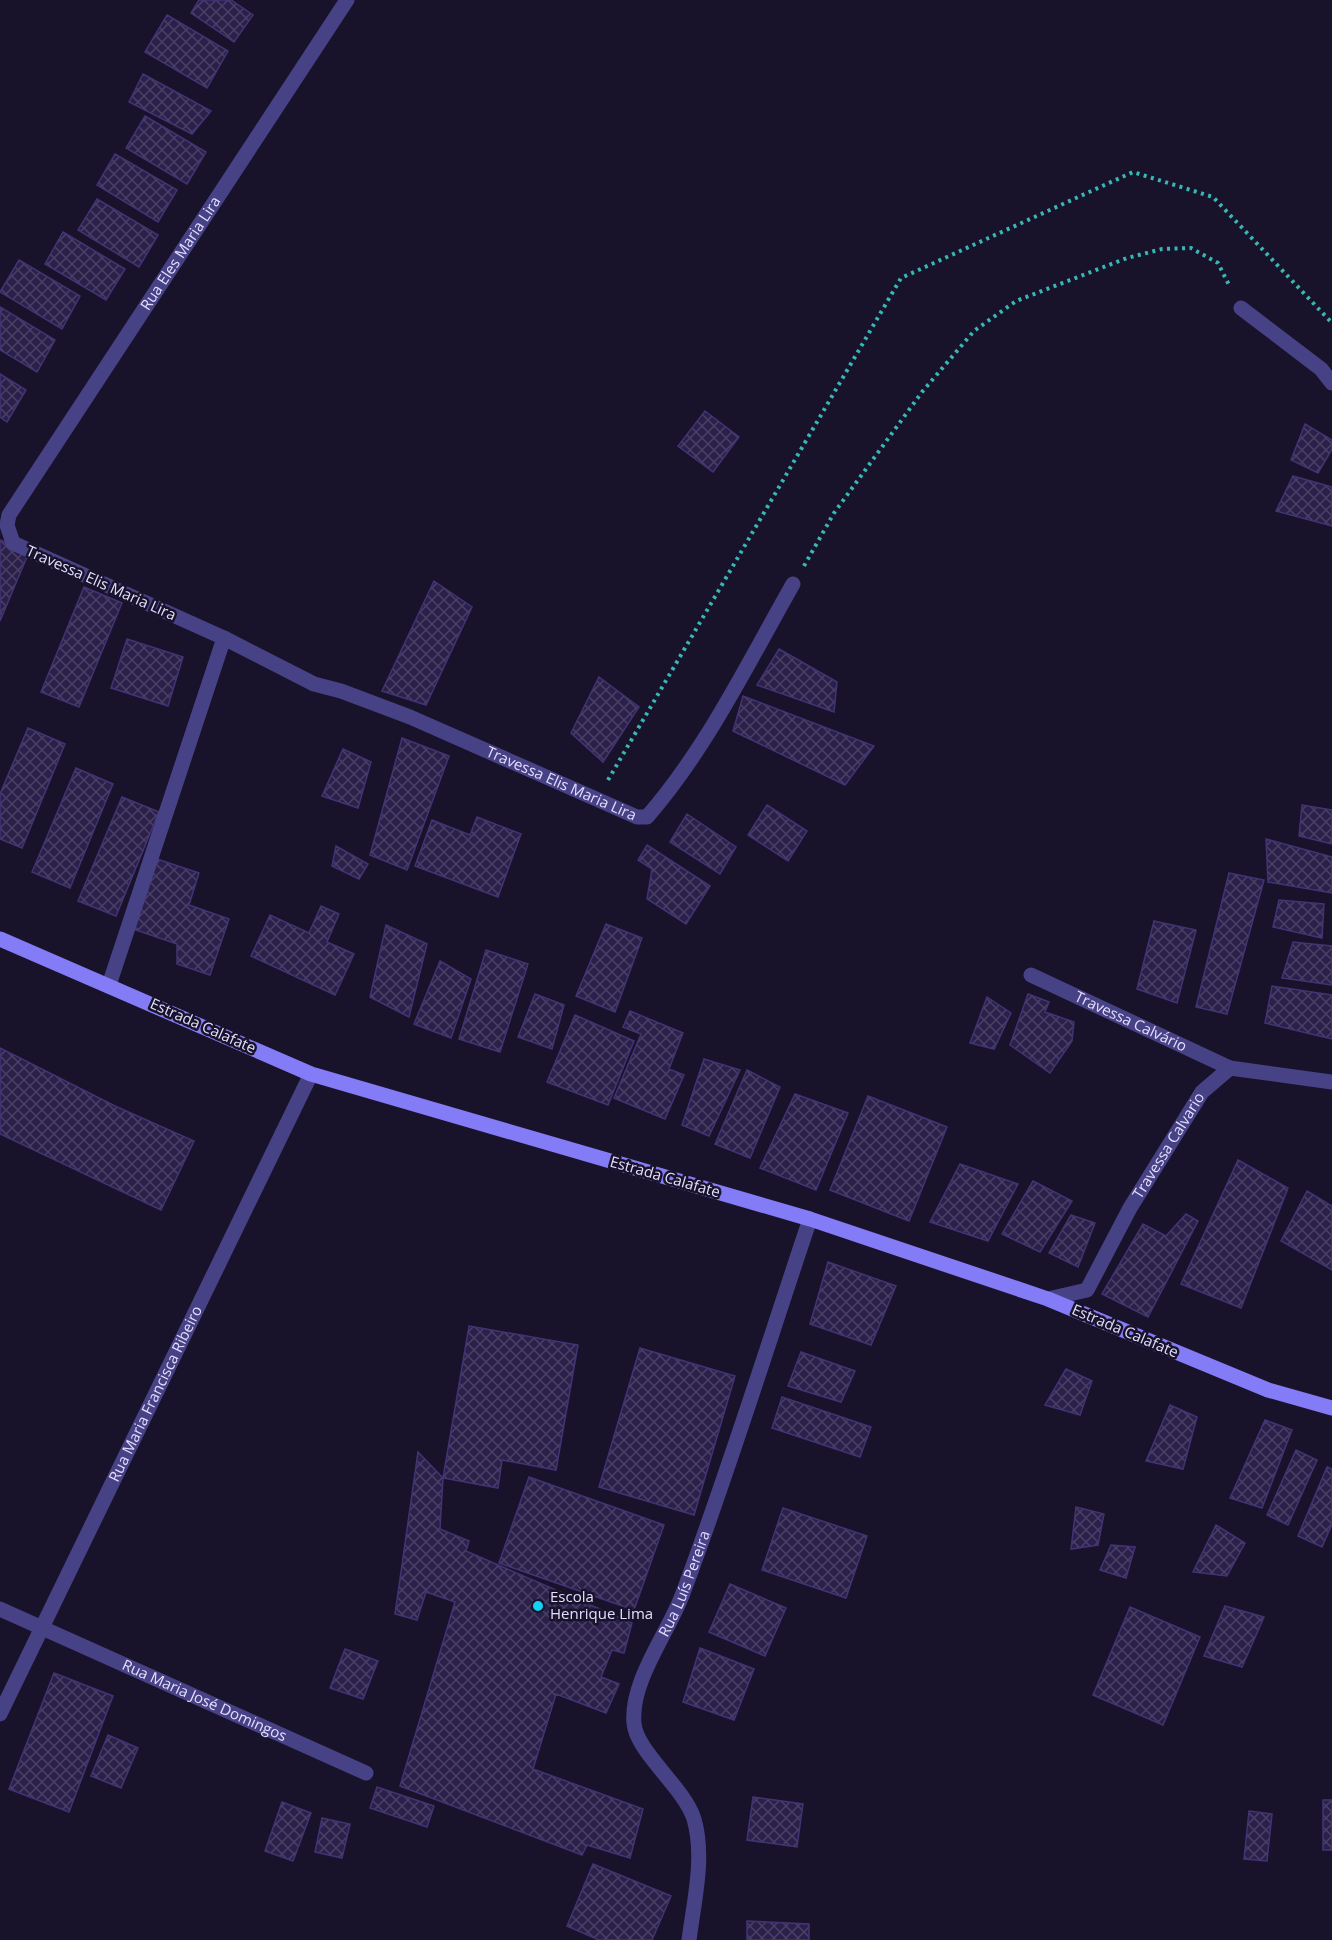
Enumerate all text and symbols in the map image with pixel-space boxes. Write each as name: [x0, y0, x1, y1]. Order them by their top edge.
street label: Rua Eles Maria Lira: [135, 192, 225, 314]
street label: Travessa Elis Maria Lira: [23, 540, 180, 624]
street label: Travessa Elis Maria Lira: [483, 741, 640, 825]
street label: Travessa Calvário: [1072, 986, 1190, 1055]
street label: Estrada Calafate: [147, 993, 259, 1057]
street label: Travessa Calvario: [1127, 1088, 1208, 1202]
street label: Estrada Calafate: [608, 1151, 723, 1201]
street label: Estrada Calafate: [1069, 1299, 1182, 1362]
street label: Rua Maria Francisca Ribeiro: [103, 1302, 206, 1485]
street label: Rua Luís Pereira: [653, 1528, 714, 1640]
place label: Escola Henrique Lima: [550, 1586, 653, 1623]
marker: Escola Henrique Lima: [531, 1599, 545, 1613]
street label: Rua Maria José Domingos: [119, 1654, 290, 1745]

